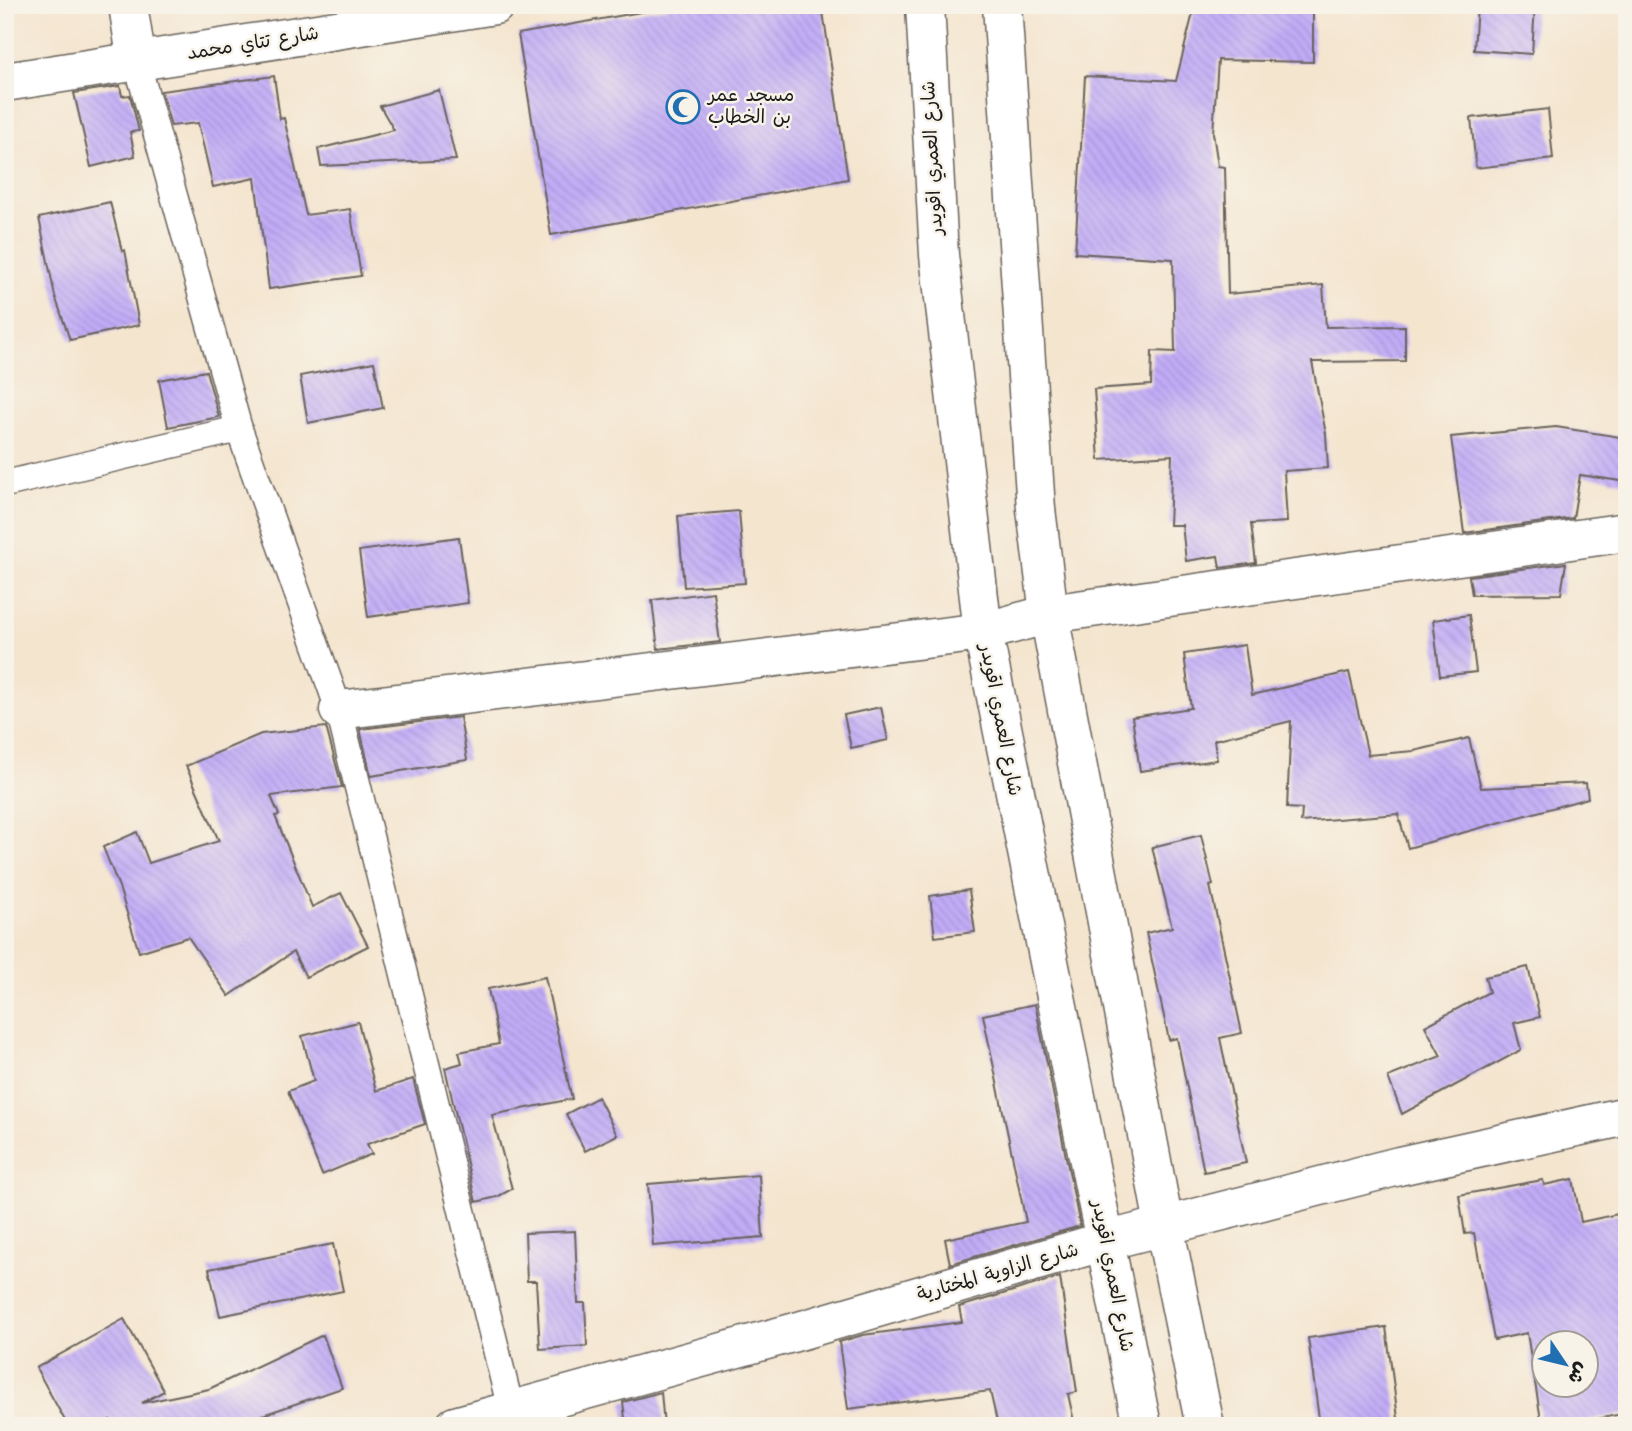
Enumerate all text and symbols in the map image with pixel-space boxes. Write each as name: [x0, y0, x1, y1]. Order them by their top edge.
street label: شارع تتاي محمد: [185, 19, 321, 69]
street label: شارع العمري اقويدر: [914, 80, 952, 238]
place label: مسجد عمر بن الخطاب: [706, 81, 794, 133]
mosque icon: مسجد عمر بن الخطاب: [664, 88, 702, 126]
street label: شارع العمري اقويدر: [970, 639, 1029, 799]
street label: شارع العمري اقويدر: [1082, 1195, 1141, 1355]
street label: شارع الزاوية المختارية: [914, 1236, 1082, 1310]
north arrow: [1530, 1330, 1600, 1400]
text: ش: [1559, 1355, 1596, 1390]

